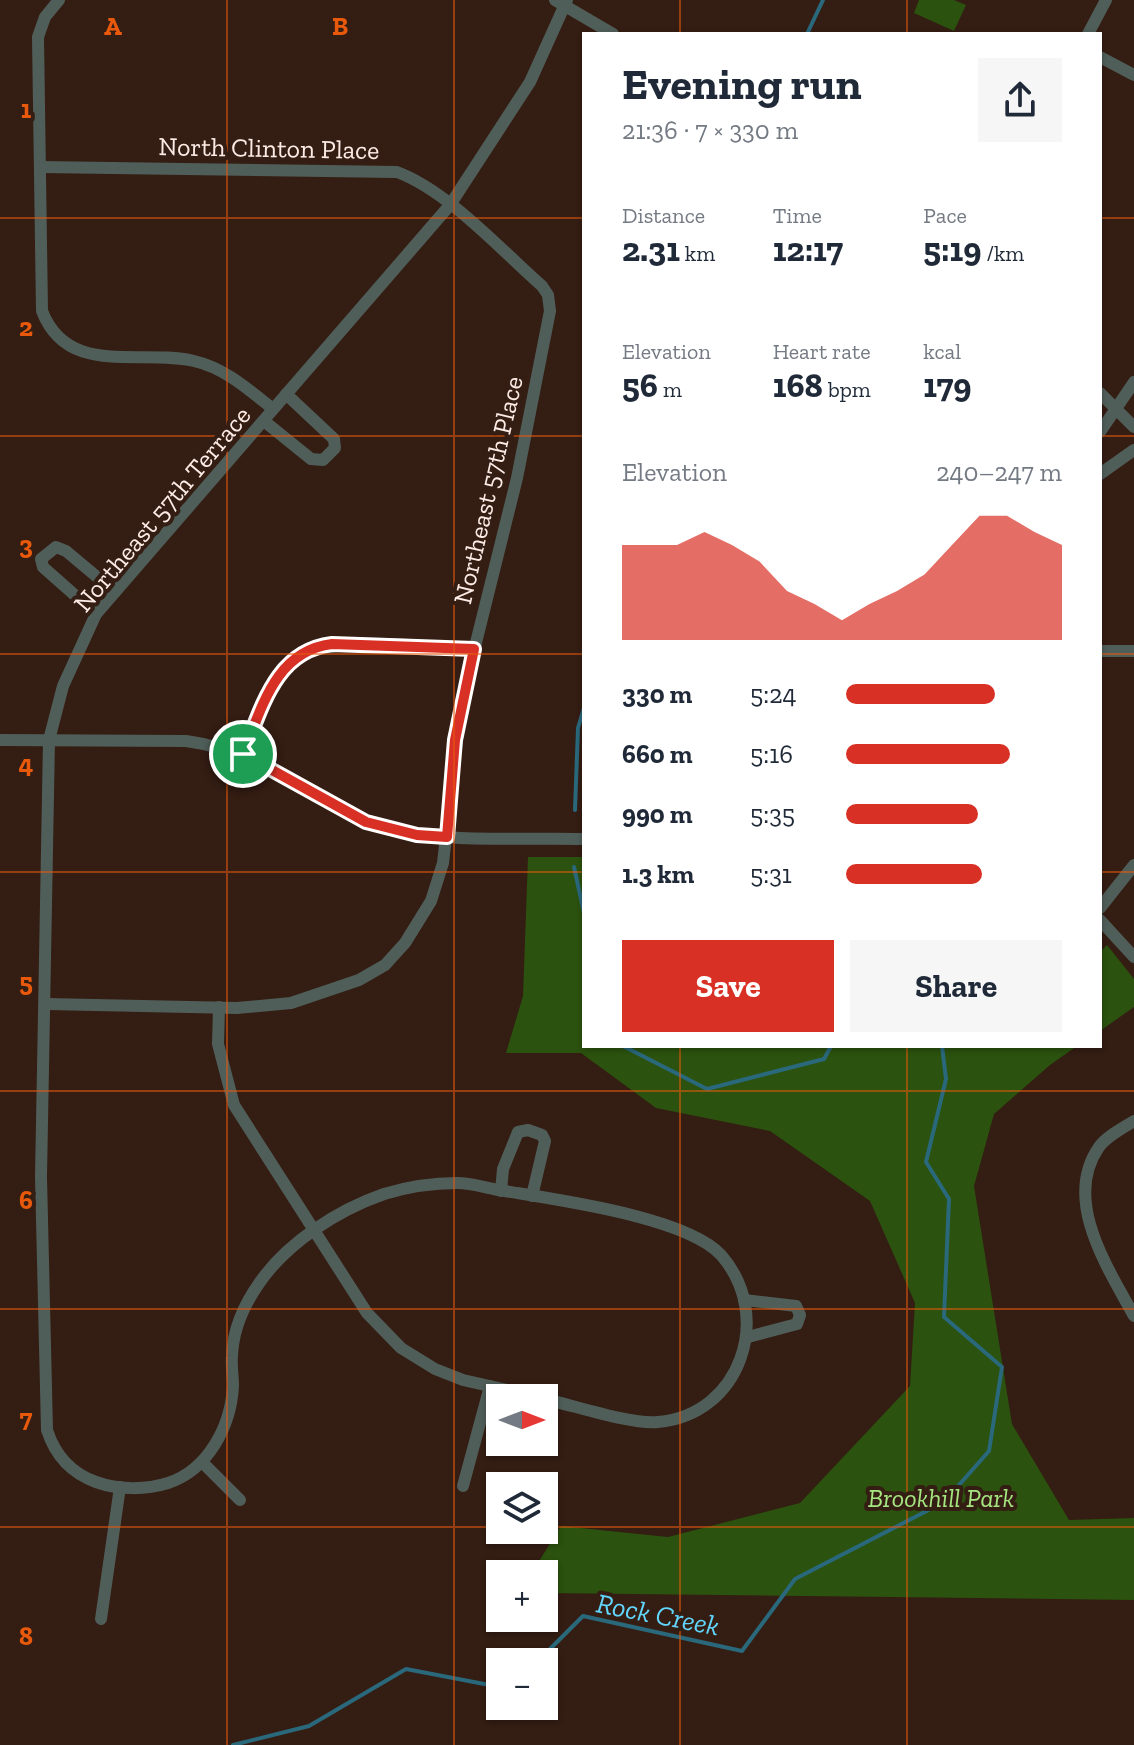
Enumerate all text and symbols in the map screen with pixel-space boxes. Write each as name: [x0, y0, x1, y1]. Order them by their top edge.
text: A: [104, 10, 122, 42]
text: B: [332, 10, 348, 42]
text: Evening run: [622, 57, 862, 110]
button: share: [978, 58, 1062, 142]
text: 1: [21, 93, 32, 125]
text: 21:36 · 7 × 330 m: [622, 114, 798, 146]
street label: North Clinton Place: [158, 130, 380, 166]
text: Distance: [622, 202, 705, 229]
text: Time: [773, 202, 822, 229]
text: Pace: [923, 202, 967, 229]
text: 2.31: [622, 229, 680, 270]
text: 12:17: [773, 229, 843, 270]
text: 5:19: [923, 229, 981, 270]
text: km: [680, 240, 715, 267]
text: /km: [981, 240, 1024, 267]
text: 2: [19, 311, 33, 343]
text: Elevation: [622, 338, 711, 365]
text: Heart rate: [773, 338, 871, 365]
text: kcal: [923, 338, 961, 365]
text: 56: [622, 365, 658, 406]
text: 168: [773, 365, 823, 406]
text: 179: [923, 365, 971, 406]
street label: Northeast 57th Place: [446, 373, 530, 607]
text: m: [658, 376, 682, 403]
text: bpm: [823, 376, 871, 403]
street label: Northeast 57th Terrace: [66, 399, 258, 619]
text: Elevation: [622, 456, 727, 488]
text: 240–247 m: [936, 456, 1062, 488]
text: 3: [19, 529, 33, 561]
text: 330 m: [622, 678, 692, 710]
text: 5:24: [750, 678, 797, 710]
pin: [209, 720, 277, 788]
icon: arrive: [221, 732, 265, 776]
text: 660 m: [622, 738, 693, 770]
text: 5:16: [750, 738, 793, 770]
text: 4: [19, 748, 34, 780]
text: 990 m: [622, 798, 692, 830]
text: 5:35: [750, 798, 795, 830]
text: 1.3 km: [622, 858, 694, 890]
text: 5:31: [750, 858, 792, 890]
button: Save: [622, 940, 834, 1032]
button: Share: [850, 940, 1062, 1032]
text: 5: [19, 966, 33, 998]
text: 6: [19, 1184, 33, 1216]
north arrow: [486, 1384, 558, 1456]
map controls: [486, 1384, 558, 1720]
text: 7: [20, 1402, 33, 1434]
button: layers: [486, 1472, 558, 1544]
park label: Brookhill Park: [868, 1482, 1014, 1514]
button: +: [486, 1560, 558, 1632]
water label: Rock Creek: [594, 1586, 722, 1643]
text: 8: [19, 1620, 33, 1652]
button: −: [486, 1648, 558, 1720]

